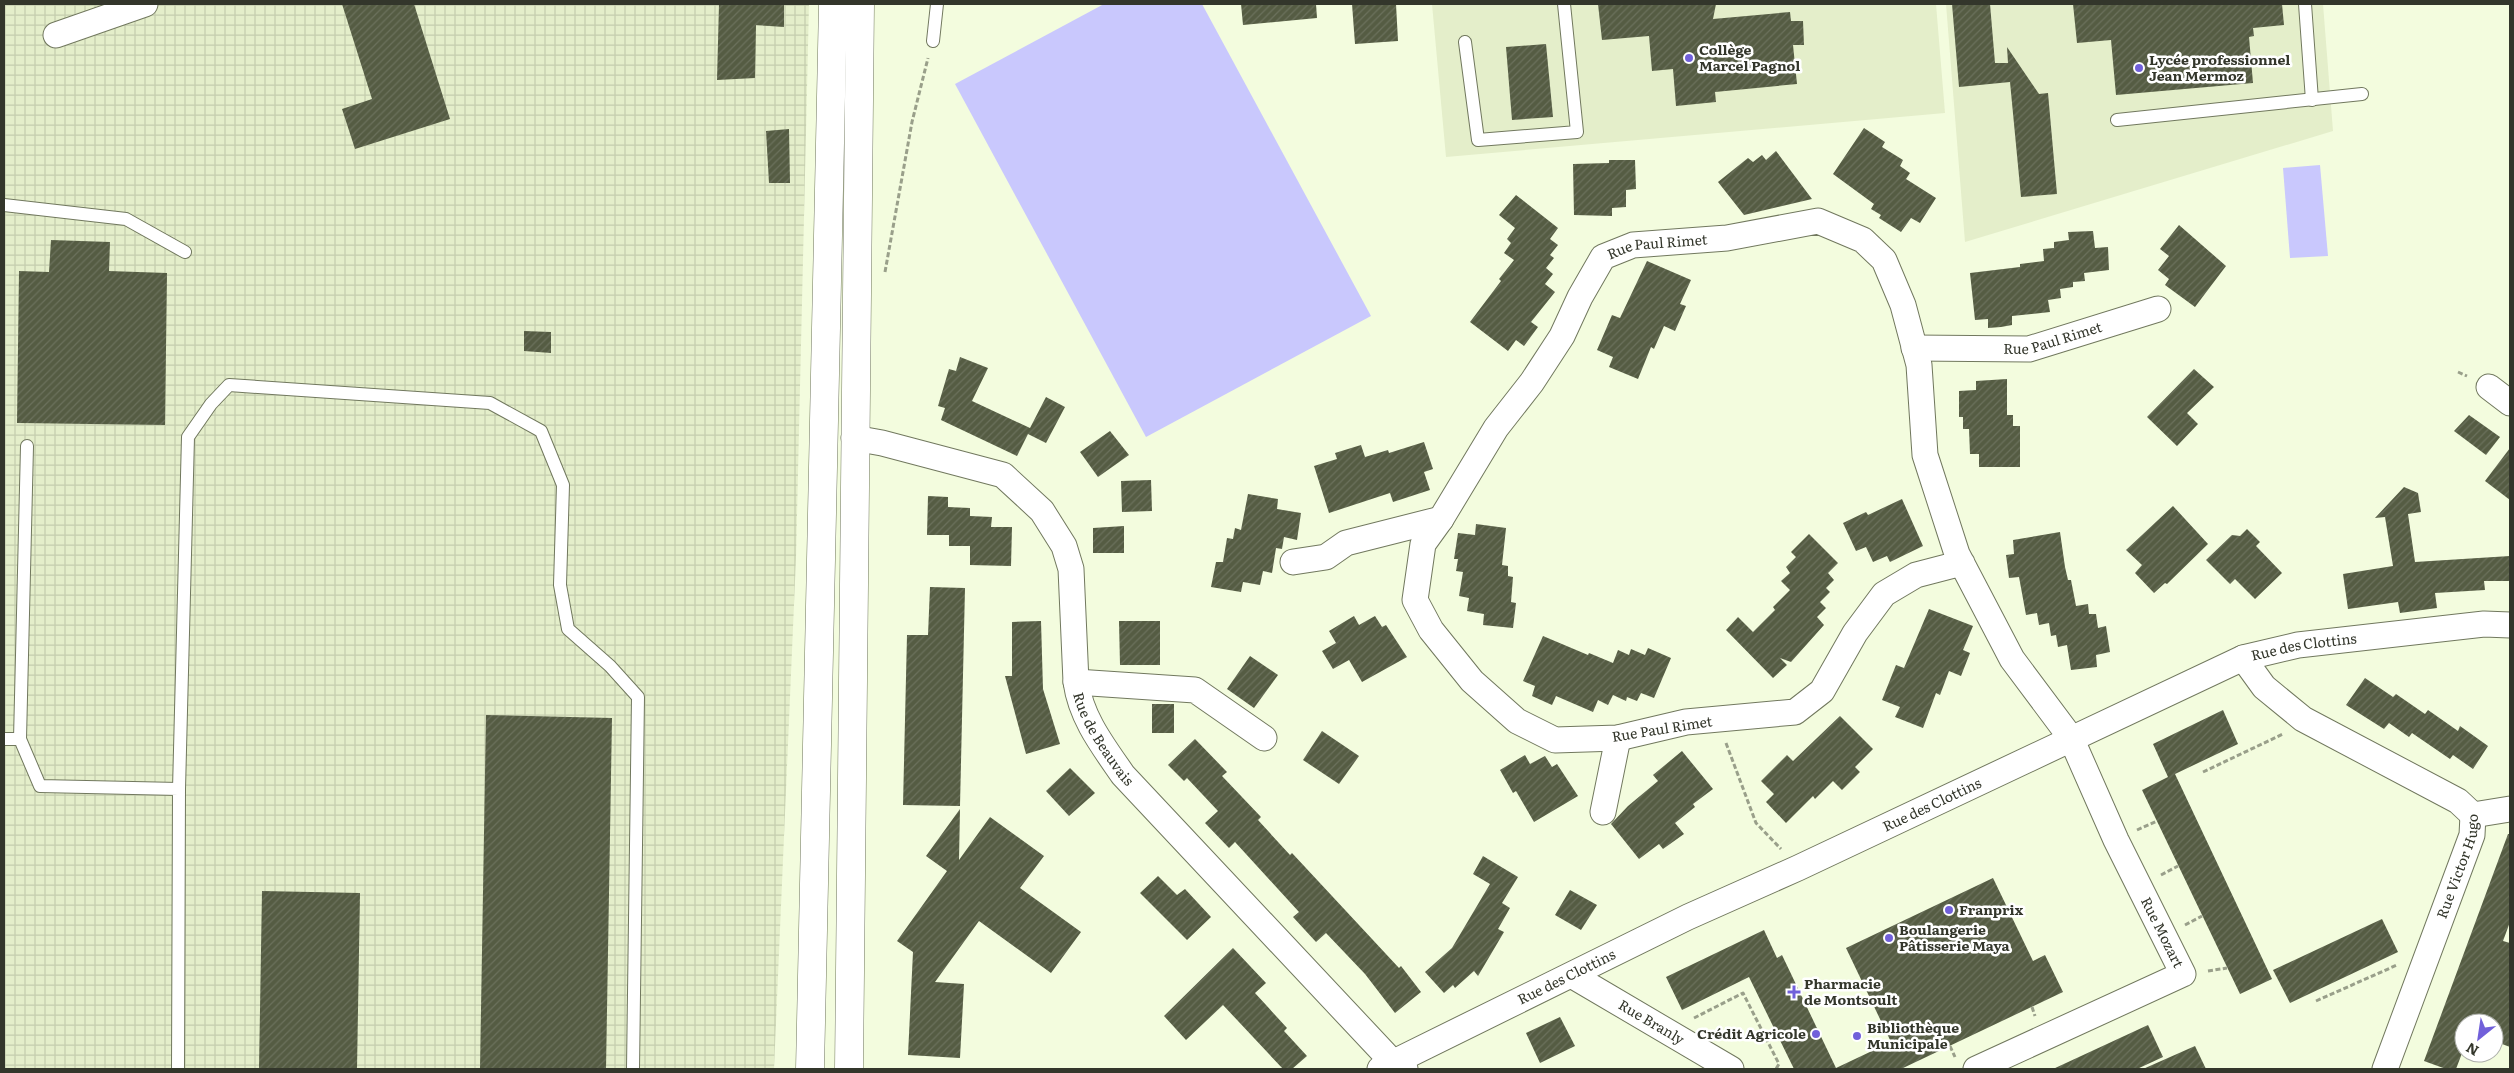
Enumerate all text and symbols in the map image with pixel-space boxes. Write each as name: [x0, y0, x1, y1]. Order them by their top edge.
place label: Collège Marcel Pagnol: [1699, 39, 1800, 75]
place label: Lycée professionnel Jean Mermoz: [2149, 49, 2290, 85]
marker: Collège Marcel Pagnol: [1683, 52, 1695, 64]
marker: Lycée professionnel Jean Mermoz: [2133, 62, 2145, 74]
street label: Rue Paul Rimet: [1604, 228, 1708, 263]
street label: Rue Paul Rimet: [2003, 316, 2104, 358]
street label: Rue des Clottins: [2249, 627, 2358, 665]
street label: Rue de Beauvais: [1069, 690, 1139, 790]
street label: Rue Paul Rimet: [1610, 710, 1714, 746]
street label: Rue des Clottins: [1879, 772, 1984, 836]
street label: Rue Victor Hugo: [2431, 813, 2482, 921]
street label: Rue Mozart: [2137, 893, 2189, 971]
place label: Franprix: [1959, 899, 2024, 919]
marker: Franprix: [1943, 904, 1955, 916]
place label: Boulangerie Pâtisserie Maya: [1899, 919, 2011, 955]
marker: Boulangerie Pâtisserie Maya: [1883, 932, 1895, 944]
street label: Rue des Clottins: [1514, 943, 1618, 1009]
place label: Pharmacie de Montsoult: [1804, 973, 1898, 1009]
marker: Pharmacie de Montsoult: [1788, 986, 1800, 998]
street label: Rue Branly: [1615, 994, 1689, 1049]
north arrow: [2454, 1013, 2504, 1063]
place label: Bibliothèque Municipale: [1867, 1017, 1959, 1053]
place label: Crédit Agricole: [1697, 1023, 1806, 1043]
marker: Crédit Agricole: [1810, 1028, 1822, 1040]
marker: Bibliothèque Municipale: [1851, 1030, 1863, 1042]
text: N: [2462, 1038, 2482, 1062]

